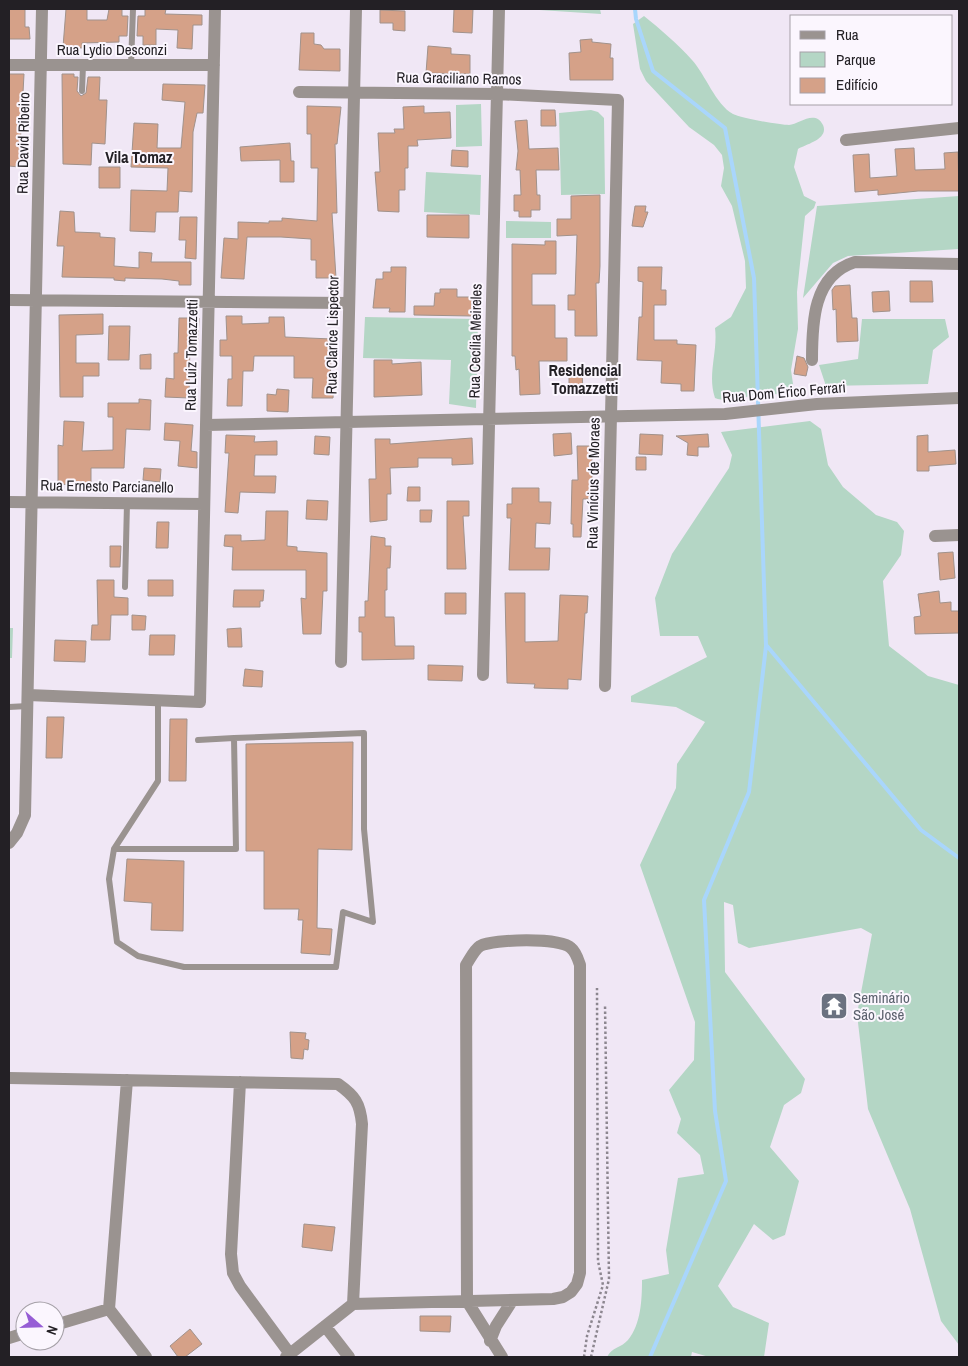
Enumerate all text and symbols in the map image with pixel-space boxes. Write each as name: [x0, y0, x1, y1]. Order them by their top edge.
legend: [790, 15, 953, 105]
text: Rua: [836, 24, 859, 45]
street label: Rua Lydio Desconzi: [57, 39, 167, 60]
text: Parque: [836, 49, 876, 70]
street label: Rua Graciliano Ramos: [396, 66, 522, 90]
text: Edifício: [836, 74, 878, 95]
street label: Rua David Ribeiro: [12, 92, 34, 194]
district label: Vila Tomaz: [105, 146, 173, 168]
street label: Rua Clarice Lispector: [320, 275, 344, 395]
street label: Rua Cecília Meireles: [463, 283, 487, 399]
street label: Rua Luiz Tomazzetti: [180, 299, 202, 411]
district label: Residencial Tomazzetti: [549, 359, 621, 399]
street label: Rua Dom Érico Ferrari: [721, 376, 847, 408]
street label: Rua Vinícius de Moraes: [581, 417, 605, 549]
street label: Rua Ernesto Parcianello: [40, 474, 174, 498]
place label: Seminário São José: [853, 987, 910, 1025]
temple icon: Seminário São José: [819, 991, 849, 1021]
north arrow: [15, 1301, 65, 1351]
text: N: [42, 1323, 62, 1337]

